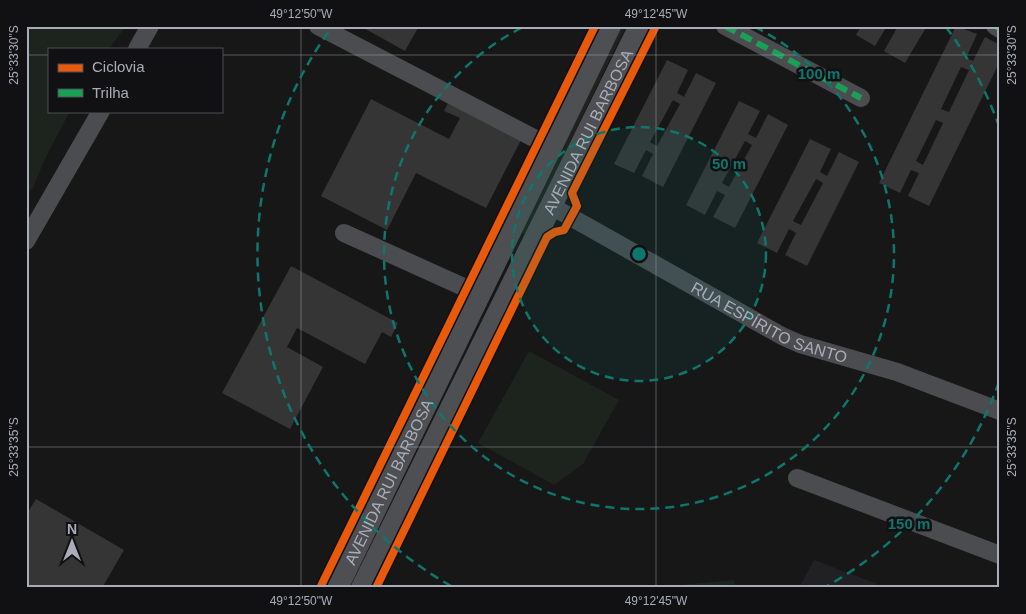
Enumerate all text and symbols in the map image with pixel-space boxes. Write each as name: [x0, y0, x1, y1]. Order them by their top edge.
text: 49°12'50"W: [270, 7, 333, 21]
text: 49°12'45"W: [625, 7, 688, 21]
text: 25°33'30"S: [7, 25, 21, 85]
text: 25°33'30"S: [1005, 25, 1019, 85]
street label: AVENIDA RUI BARBOSA: [540, 46, 636, 217]
legend: [48, 48, 222, 112]
text: Ciclovia: [92, 58, 145, 75]
text: 100 m: [798, 65, 840, 82]
text: Trilha: [92, 84, 130, 101]
text: 50 m: [712, 155, 746, 172]
centre of rings: [630, 245, 648, 263]
street label: RUA ESPÍRITO SANTO: [688, 278, 849, 366]
street label: AVENIDA RUI BARBOSA: [341, 396, 436, 567]
text: 25°33'35"S: [7, 417, 21, 477]
text: 25°33'35"S: [1005, 417, 1019, 477]
text: 150 m: [888, 515, 930, 532]
north arrow: [48, 516, 98, 566]
text: N: [67, 521, 77, 537]
text: 49°12'50"W: [270, 594, 333, 608]
text: 49°12'45"W: [625, 594, 688, 608]

